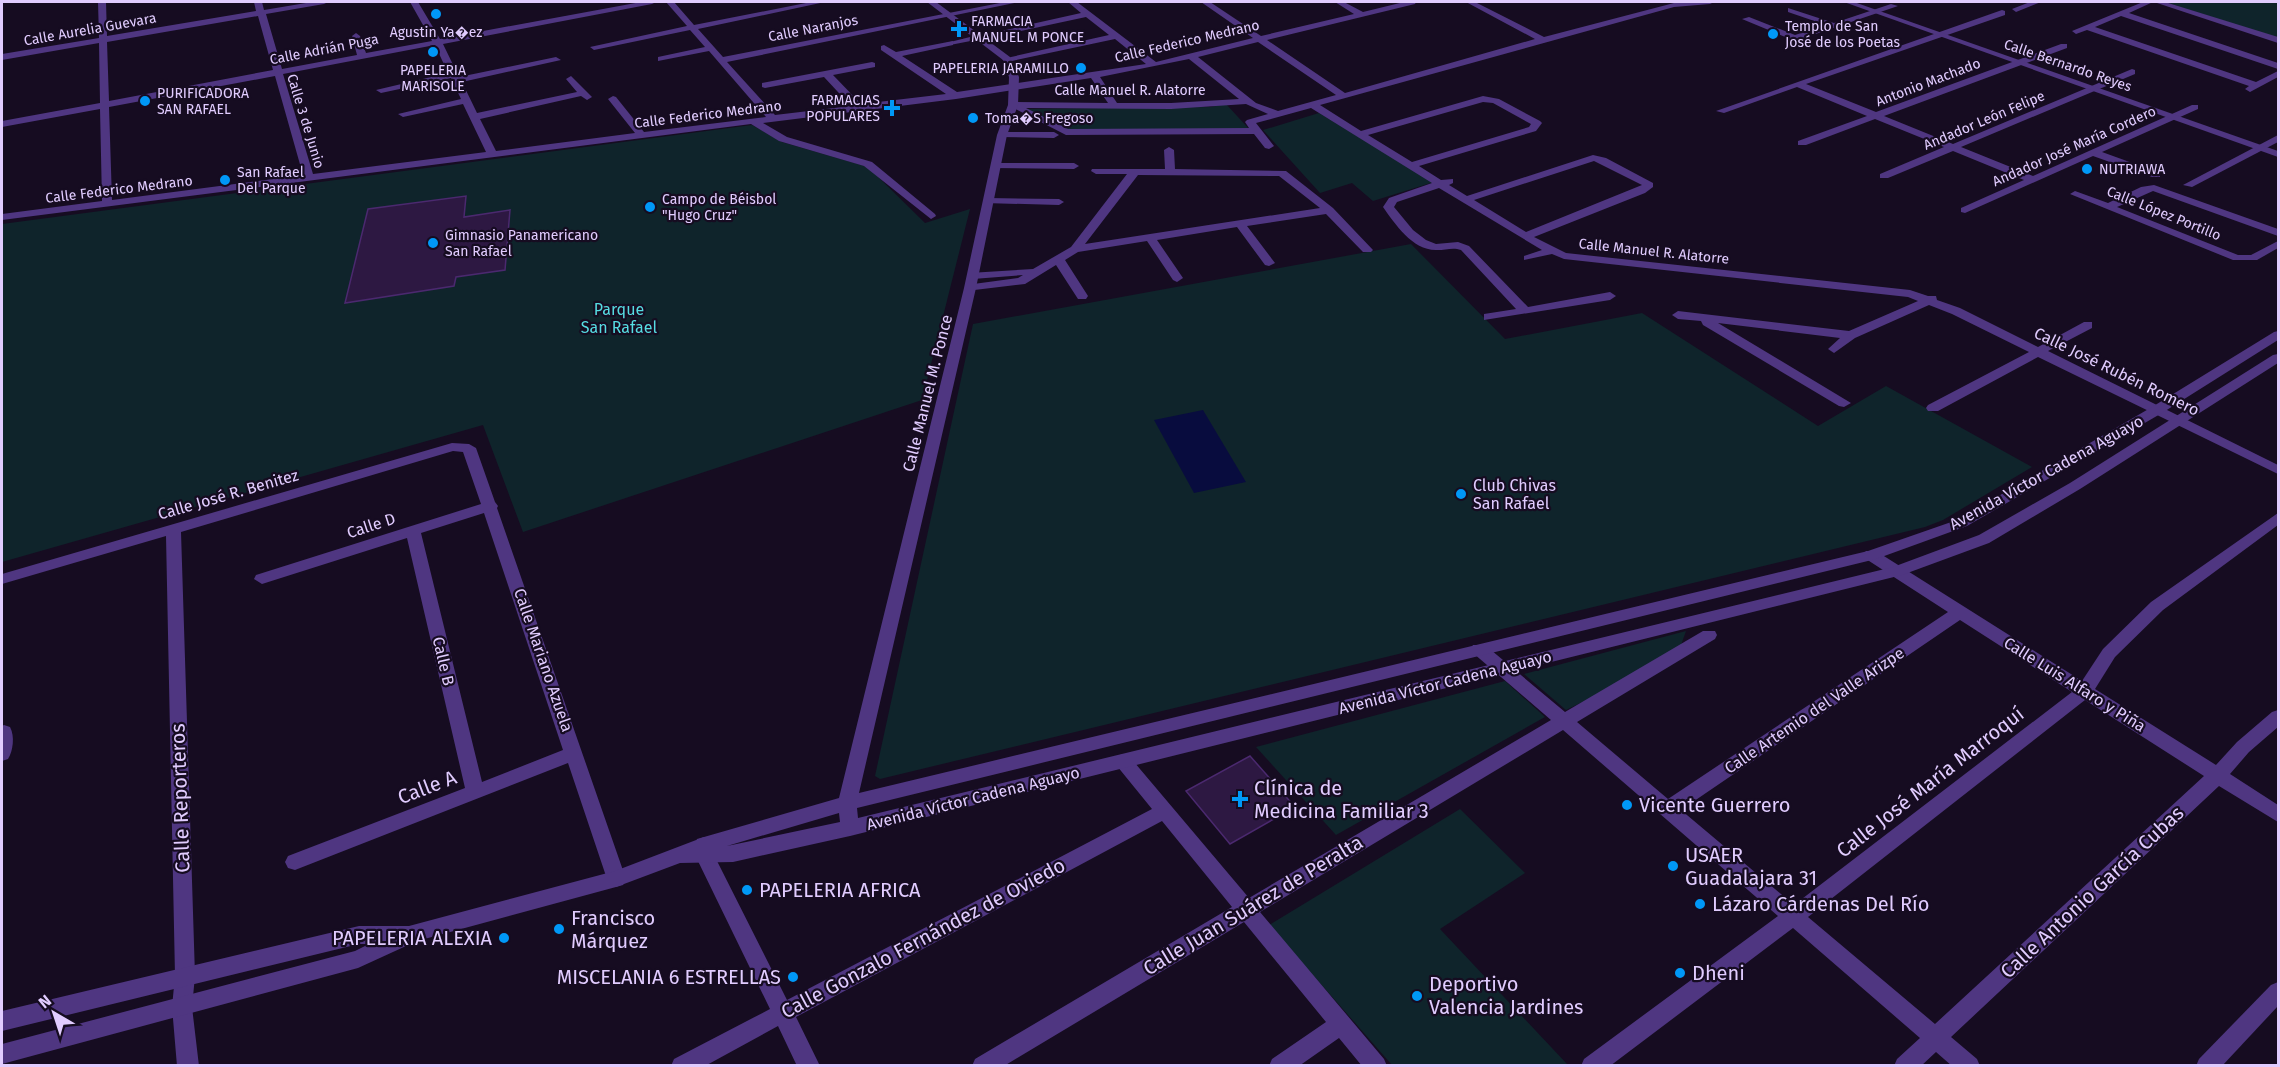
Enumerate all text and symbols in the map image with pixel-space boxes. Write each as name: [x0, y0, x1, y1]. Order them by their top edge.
marker: Agustin Ya�ez: [429, 7, 443, 21]
street label: Calle Aurelia Guevara: [23, 9, 158, 50]
street label: Calle Naranjos: [767, 11, 860, 46]
place label: FARMACIA MANUEL M PONCE: [971, 13, 1084, 46]
street label: Calle Federico Medrano: [1113, 17, 1261, 66]
place label: Templo de San José de los Poetas: [1785, 18, 1900, 51]
marker: FARMACIA MANUEL M PONCE: [952, 22, 966, 36]
place label: Agustin Ya�ez: [390, 24, 482, 41]
marker: Templo de San José de los Poetas: [1766, 27, 1780, 41]
street label: Calle Adrián Puga: [268, 31, 380, 68]
street label: Calle Bernardo Reyes: [2002, 36, 2134, 95]
marker: PAPELERIA MARISOLE: [426, 45, 440, 59]
street label: Antonio Machado: [1873, 55, 1983, 110]
place label: PAPELERIA JARAMILLO: [932, 60, 1069, 77]
marker: PAPELERIA JARAMILLO: [1074, 61, 1088, 75]
place label: PAPELERIA MARISOLE: [400, 62, 466, 95]
street label: Calle 3 de Junio: [283, 72, 328, 170]
street label: Calle Manuel R. Alatorre: [1054, 82, 1206, 99]
place label: PURIFICADORA SAN RAFAEL: [157, 85, 249, 118]
street label: Andador León Felipe: [1921, 87, 2047, 154]
place label: FARMACIAS POPULARES: [806, 92, 880, 125]
marker: PURIFICADORA SAN RAFAEL: [138, 94, 152, 108]
street label: Calle Federico Medrano: [634, 97, 783, 132]
marker: FARMACIAS POPULARES: [885, 101, 899, 115]
street label: Andador José María Cordero: [1990, 103, 2159, 190]
place label: Toma�S Fregoso: [985, 110, 1094, 127]
marker: Toma�S Fregoso: [966, 111, 980, 125]
place label: NUTRIAWA: [2099, 161, 2165, 178]
marker: NUTRIAWA: [2080, 162, 2094, 176]
place label: San Rafael Del Parque: [237, 164, 306, 197]
street label: Calle Federico Medrano: [45, 172, 194, 207]
marker: San Rafael Del Parque: [218, 173, 232, 187]
street label: Calle López Portillo: [2104, 183, 2223, 244]
place label: Campo de Béisbol "Hugo Cruz": [662, 191, 776, 224]
marker: Campo de Béisbol "Hugo Cruz": [643, 200, 657, 214]
place label: Gimnasio Panamericano San Rafael: [445, 227, 598, 260]
street label: Calle Manuel R. Alatorre: [1578, 235, 1730, 268]
marker: Gimnasio Panamericano San Rafael: [426, 236, 440, 250]
park label: Parque San Rafael: [581, 300, 658, 337]
street label: Calle Manuel M. Ponce: [899, 313, 956, 474]
street label: Calle José Rubén Romero: [2031, 323, 2202, 420]
street label: Avenida Víctor Cadena Aguayo: [1946, 411, 2147, 534]
street label: Calle José R. Benitez: [156, 465, 301, 524]
place label: Club Chivas San Rafael: [1473, 476, 1556, 513]
marker: Club Chivas San Rafael: [1454, 487, 1468, 501]
street label: Calle D: [344, 509, 398, 542]
street label: Calle Mariano Azuela: [510, 586, 577, 734]
street label: Calle Luis Alfaro y Piña: [2000, 633, 2149, 736]
street label: Calle B: [429, 635, 458, 688]
street label: Calle Artemio del Valle Arizpe: [1721, 643, 1908, 778]
street label: Avenida Víctor Cadena Aguayo: [1337, 647, 1554, 718]
street label: Calle José María Marroquí: [1832, 701, 2029, 863]
street label: Calle Reporteros: [165, 723, 195, 873]
street label: Avenida Víctor Cadena Aguayo: [865, 763, 1082, 834]
street label: Calle A: [394, 765, 460, 809]
place label: Clínica de Medicina Familiar 3: [1254, 776, 1429, 823]
marker: Clínica de Medicina Familiar 3: [1231, 790, 1249, 808]
place label: Vicente Guerrero: [1639, 793, 1790, 817]
marker: Vicente Guerrero: [1620, 798, 1634, 812]
street label: Calle Antonio García Cubas: [1995, 801, 2189, 983]
street label: Calle Juan Suárez de Peralta: [1139, 830, 1367, 980]
place label: USAER Guadalajara 31: [1685, 843, 1817, 890]
street label: Calle Gonzalo Fernández de Oviedo: [777, 853, 1069, 1023]
marker: USAER Guadalajara 31: [1666, 859, 1680, 873]
place label: PAPELERIA AFRICA: [759, 878, 921, 902]
marker: PAPELERIA AFRICA: [740, 883, 754, 897]
place label: Lázaro Cárdenas Del Río: [1712, 892, 1929, 916]
marker: Lázaro Cárdenas Del Río: [1693, 897, 1707, 911]
place label: Francisco Márquez: [571, 906, 655, 953]
marker: Francisco Márquez: [552, 922, 566, 936]
place label: PAPELERIA ALEXIA: [332, 926, 493, 950]
marker: PAPELERIA ALEXIA: [497, 931, 511, 945]
place label: Dheni: [1692, 961, 1745, 985]
place label: MISCELANIA 6 ESTRELLAS: [557, 965, 781, 989]
marker: Dheni: [1673, 966, 1687, 980]
marker: MISCELANIA 6 ESTRELLAS: [786, 970, 800, 984]
place label: Deportivo Valencia Jardines: [1429, 972, 1583, 1019]
north arrow: [24, 983, 84, 1043]
marker: Deportivo Valencia Jardines: [1410, 989, 1424, 1003]
text: N: [35, 991, 55, 1012]

